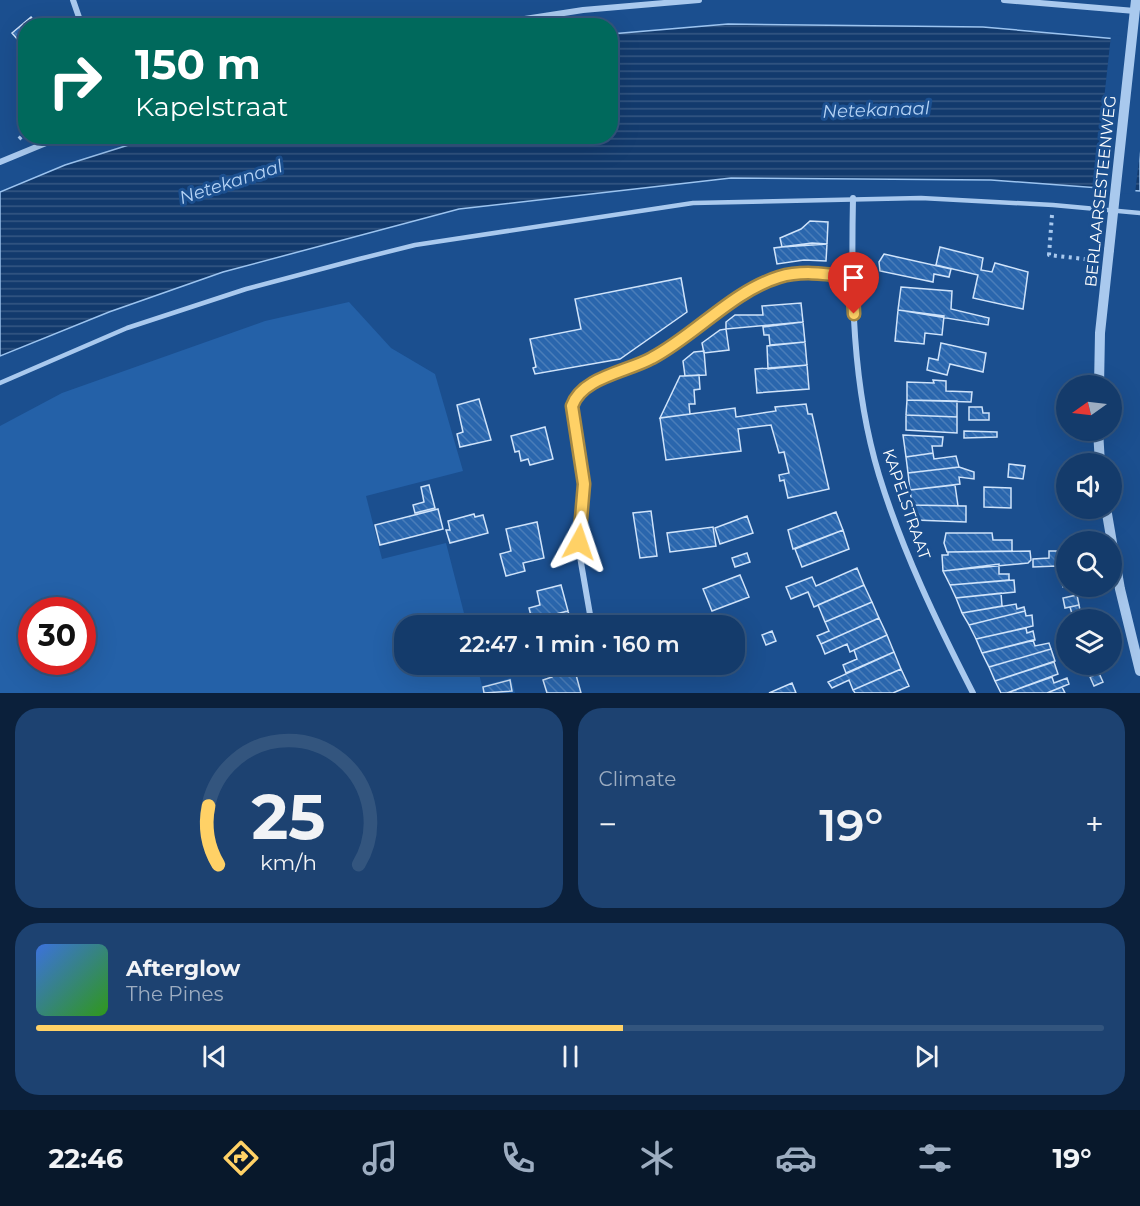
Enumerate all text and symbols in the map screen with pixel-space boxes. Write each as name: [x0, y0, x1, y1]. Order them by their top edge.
text: 150 m: [135, 38, 261, 90]
icon: right: [36, 42, 114, 120]
text: Kapelstraat: [135, 90, 288, 123]
street label: BERLAARSESTEENWEG: [1081, 94, 1120, 288]
water label: Netekanaal: [822, 97, 930, 123]
water label: Netekanaal: [177, 155, 286, 209]
pin: [828, 252, 879, 314]
icon: arrive: [837, 261, 870, 294]
north arrow: [1056, 375, 1122, 441]
map controls: [1056, 375, 1122, 675]
street label: KAPELSTRAAT: [879, 446, 935, 563]
button: sound: [1056, 453, 1122, 519]
position arrow: [547, 510, 611, 574]
button: search: [1056, 531, 1122, 597]
speed limit sign: 30: [18, 597, 96, 675]
button: layers: [1056, 609, 1122, 675]
text: 22:47 · 1 min · 160 m: [459, 631, 680, 658]
text: Climate: [599, 767, 676, 791]
text: 25: [252, 779, 326, 855]
text: 19°: [819, 797, 883, 852]
text: −: [599, 804, 617, 844]
text: +: [1085, 804, 1104, 844]
text: km/h: [260, 849, 317, 875]
text: Afterglow: [126, 955, 240, 982]
text: The Pines: [126, 982, 223, 1006]
icon: previous: [198, 1040, 231, 1073]
icon: pause: [554, 1040, 587, 1073]
icon: next: [910, 1040, 943, 1073]
icon: directions: [220, 1137, 262, 1179]
icon: music: [359, 1137, 401, 1179]
icon: phone: [497, 1137, 539, 1179]
icon: climate: [636, 1137, 678, 1179]
icon: car: [775, 1137, 817, 1179]
icon: filters: [914, 1137, 956, 1179]
text: 22:46: [48, 1142, 123, 1175]
text: 19°: [1052, 1142, 1092, 1175]

